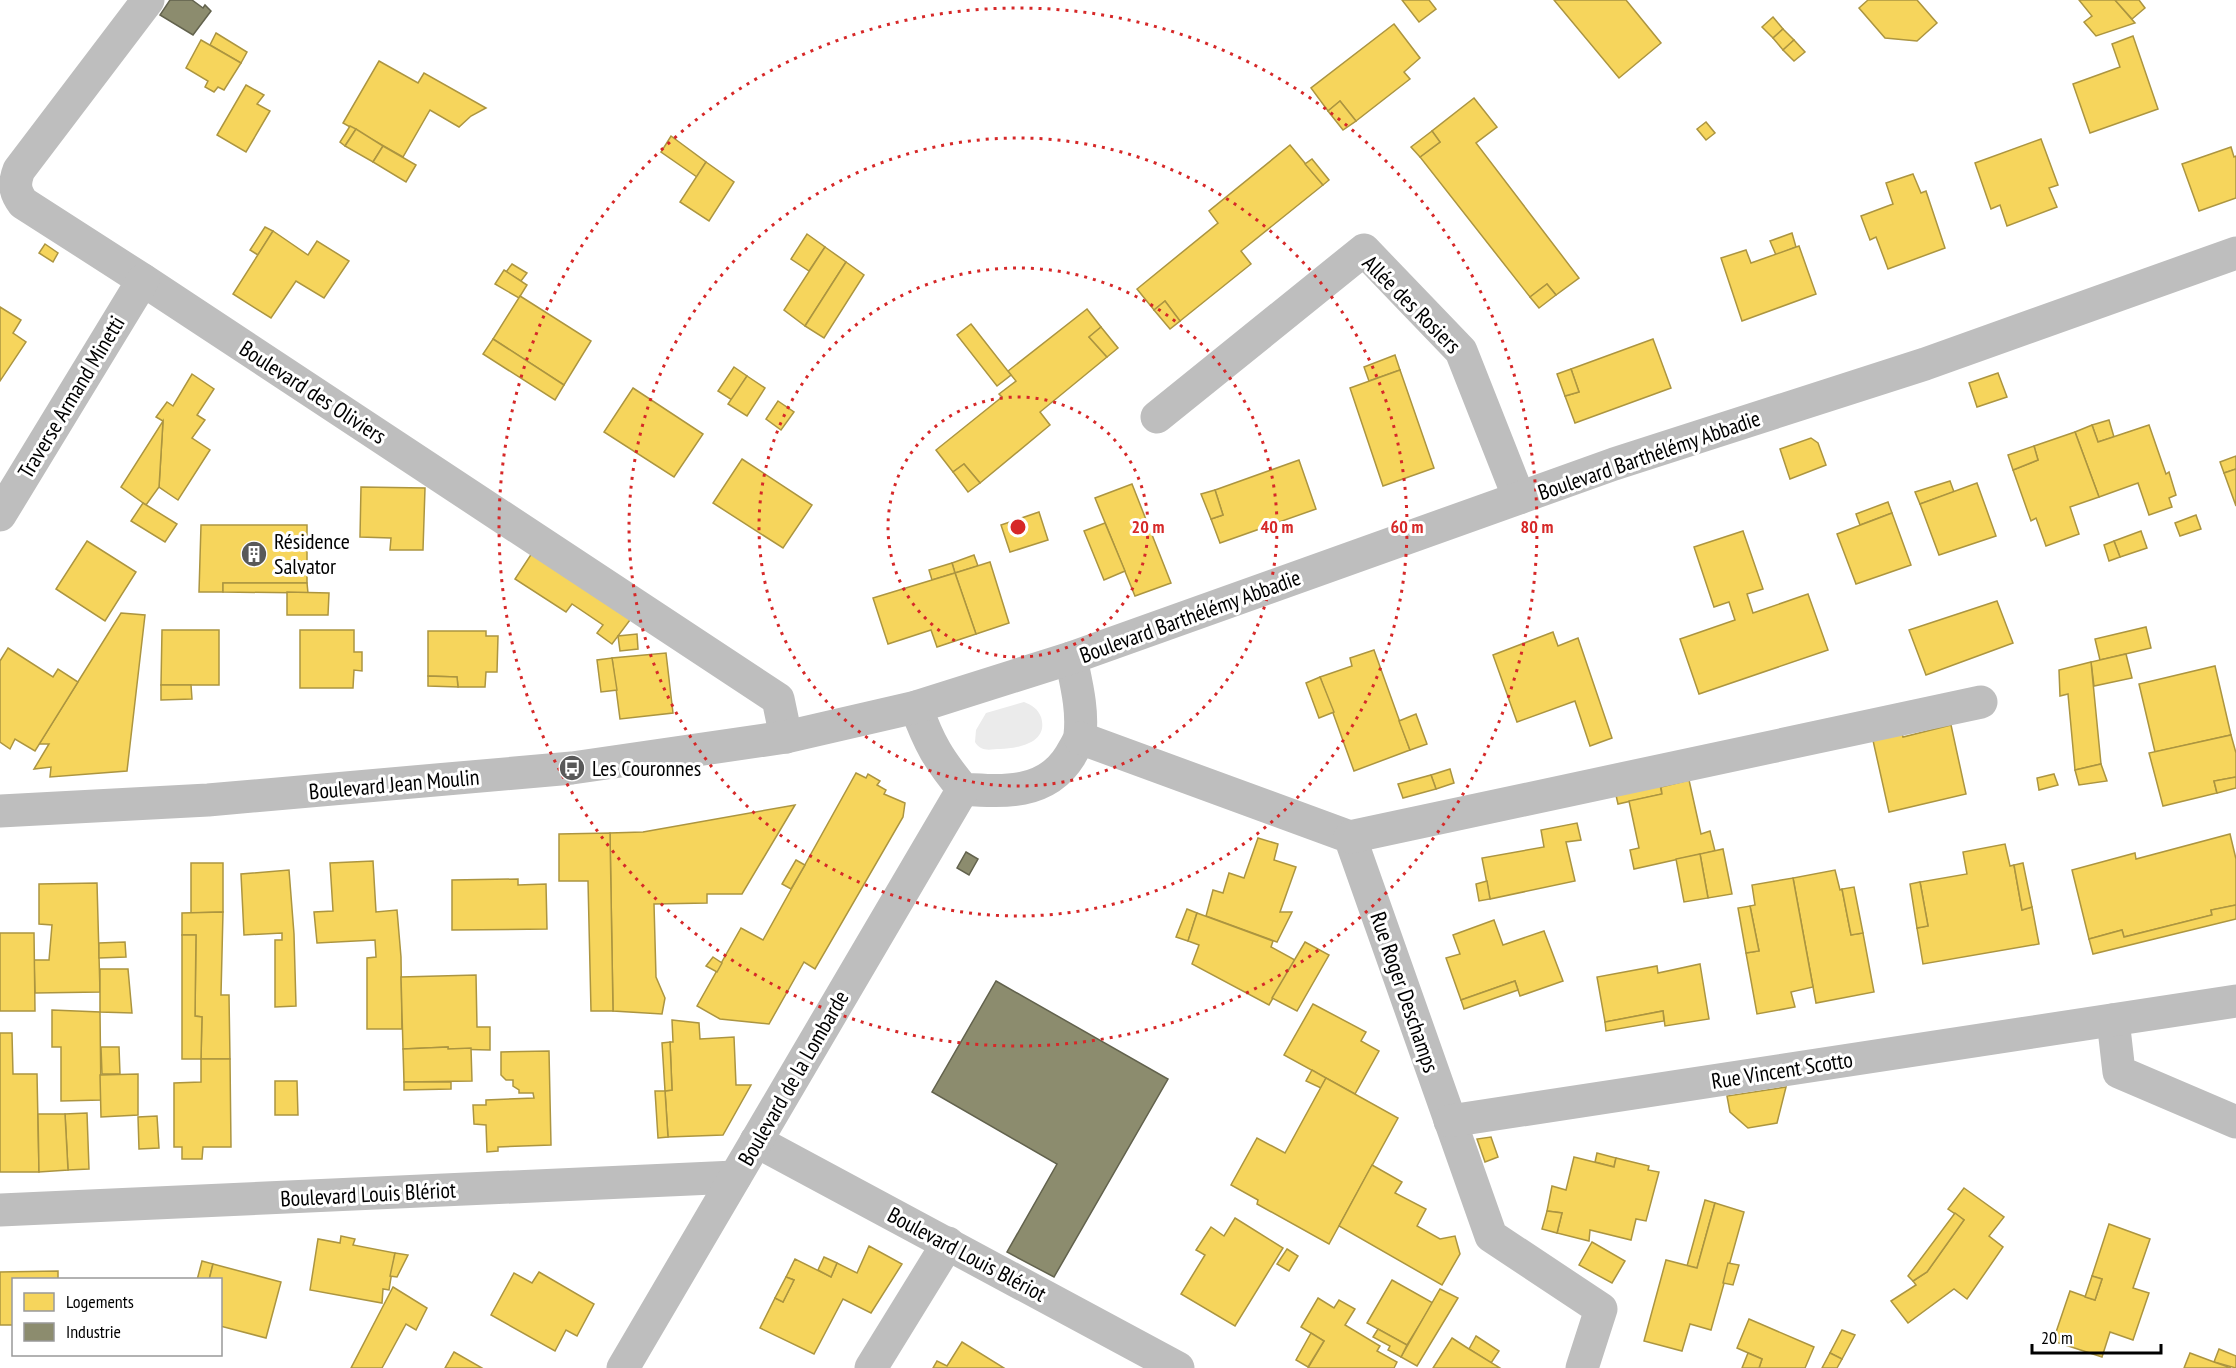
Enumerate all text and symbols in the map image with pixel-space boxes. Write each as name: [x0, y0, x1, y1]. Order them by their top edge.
street label: Allée des Rosiers: [1357, 249, 1467, 359]
street label: Traverse Armand Minetti: [11, 311, 131, 483]
street label: Boulevard des Oliviers: [234, 334, 392, 450]
street label: Boulevard Barthélémy Abbadie: [1534, 404, 1764, 506]
text: 20 m: [1132, 515, 1164, 538]
text: 40 m: [1261, 515, 1293, 538]
text: 60 m: [1391, 515, 1423, 538]
text: 80 m: [1521, 515, 1553, 538]
centre of rings: [1008, 517, 1028, 537]
place label: Résidence Salvator: [274, 527, 350, 580]
building icon: Résidence Salvator: [239, 539, 269, 569]
street label: Boulevard Barthélémy Abbadie: [1076, 563, 1304, 669]
bus stop icon: Les Couronnes: [557, 753, 587, 783]
place label: Les Couronnes: [592, 754, 701, 782]
street label: Boulevard Jean Moulin: [308, 763, 480, 805]
street label: Rue Roger Deschamps: [1364, 908, 1446, 1076]
street label: Boulevard de la Lombarde: [731, 985, 855, 1171]
street label: Rue Vincent Scotto: [1709, 1045, 1855, 1095]
street label: Boulevard Louis Blériot: [279, 1175, 457, 1213]
street label: Boulevard Louis Blériot: [883, 1200, 1051, 1308]
legend: [12, 1278, 222, 1356]
text: Logements: [66, 1290, 134, 1313]
scale bar: [2032, 1317, 2161, 1355]
text: Industrie: [66, 1320, 121, 1343]
text: 20 m: [2041, 1326, 2073, 1349]

